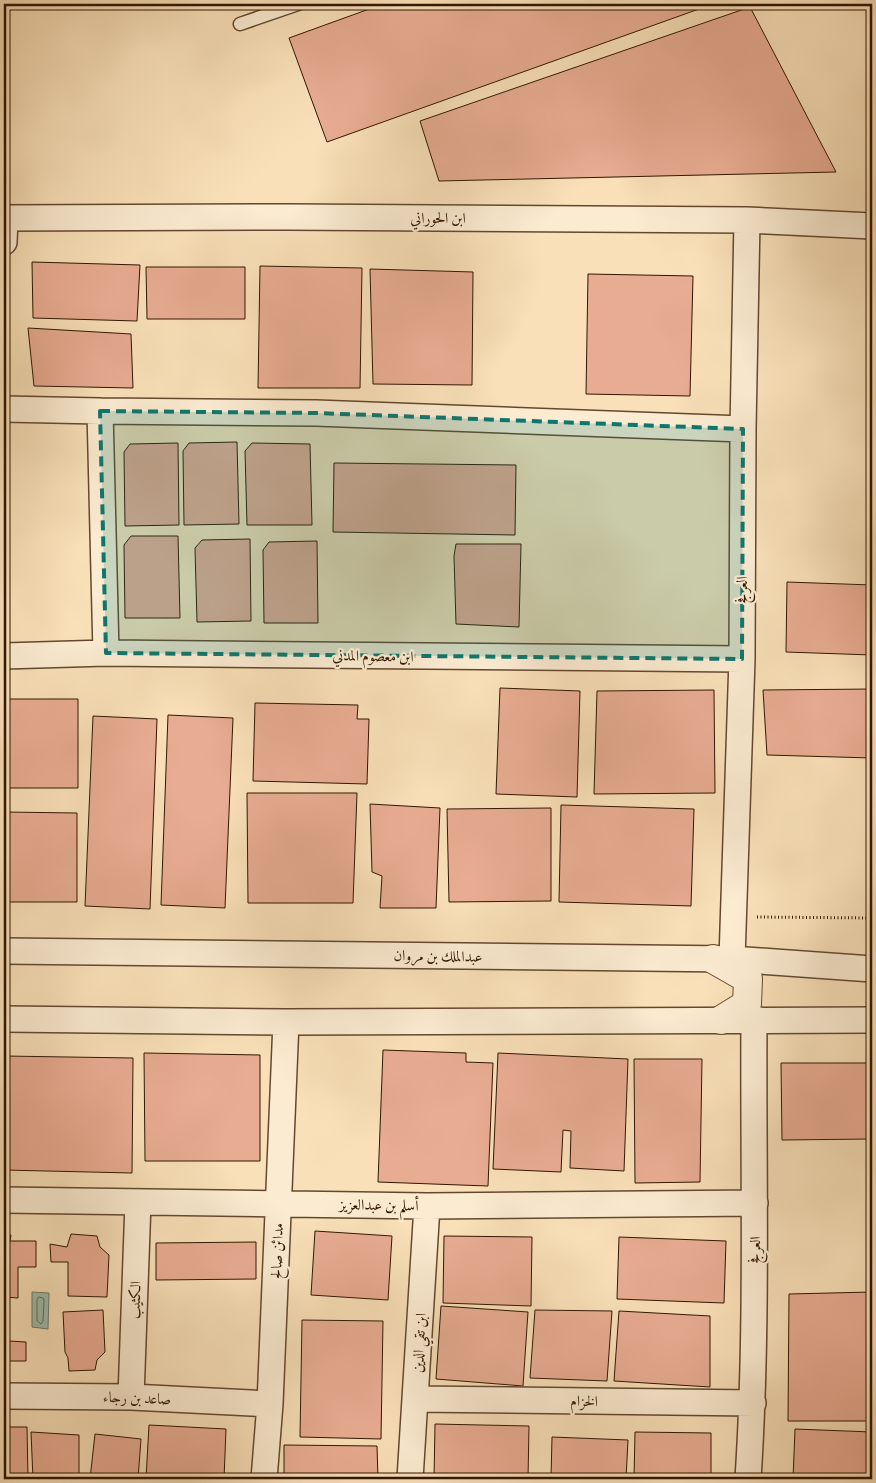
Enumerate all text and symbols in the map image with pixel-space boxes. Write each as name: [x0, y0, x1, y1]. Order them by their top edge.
street label: ابن الحوراني: [410, 208, 466, 230]
street label: العرفج: [732, 576, 756, 604]
street label: ابن معصوم المدني: [332, 645, 414, 670]
street label: عبدالملك بن مروان: [393, 945, 483, 968]
street label: أسلم بن عبدالعزيز: [337, 1193, 419, 1221]
street label: مدائن صالح: [266, 1223, 292, 1279]
street label: العرفج: [745, 1236, 769, 1264]
street label: الكثيب: [124, 1281, 146, 1319]
street label: ابن تقي الدين: [407, 1312, 435, 1374]
street label: صاعد بن رجاء: [103, 1387, 171, 1409]
street label: الخزام: [570, 1391, 598, 1414]

